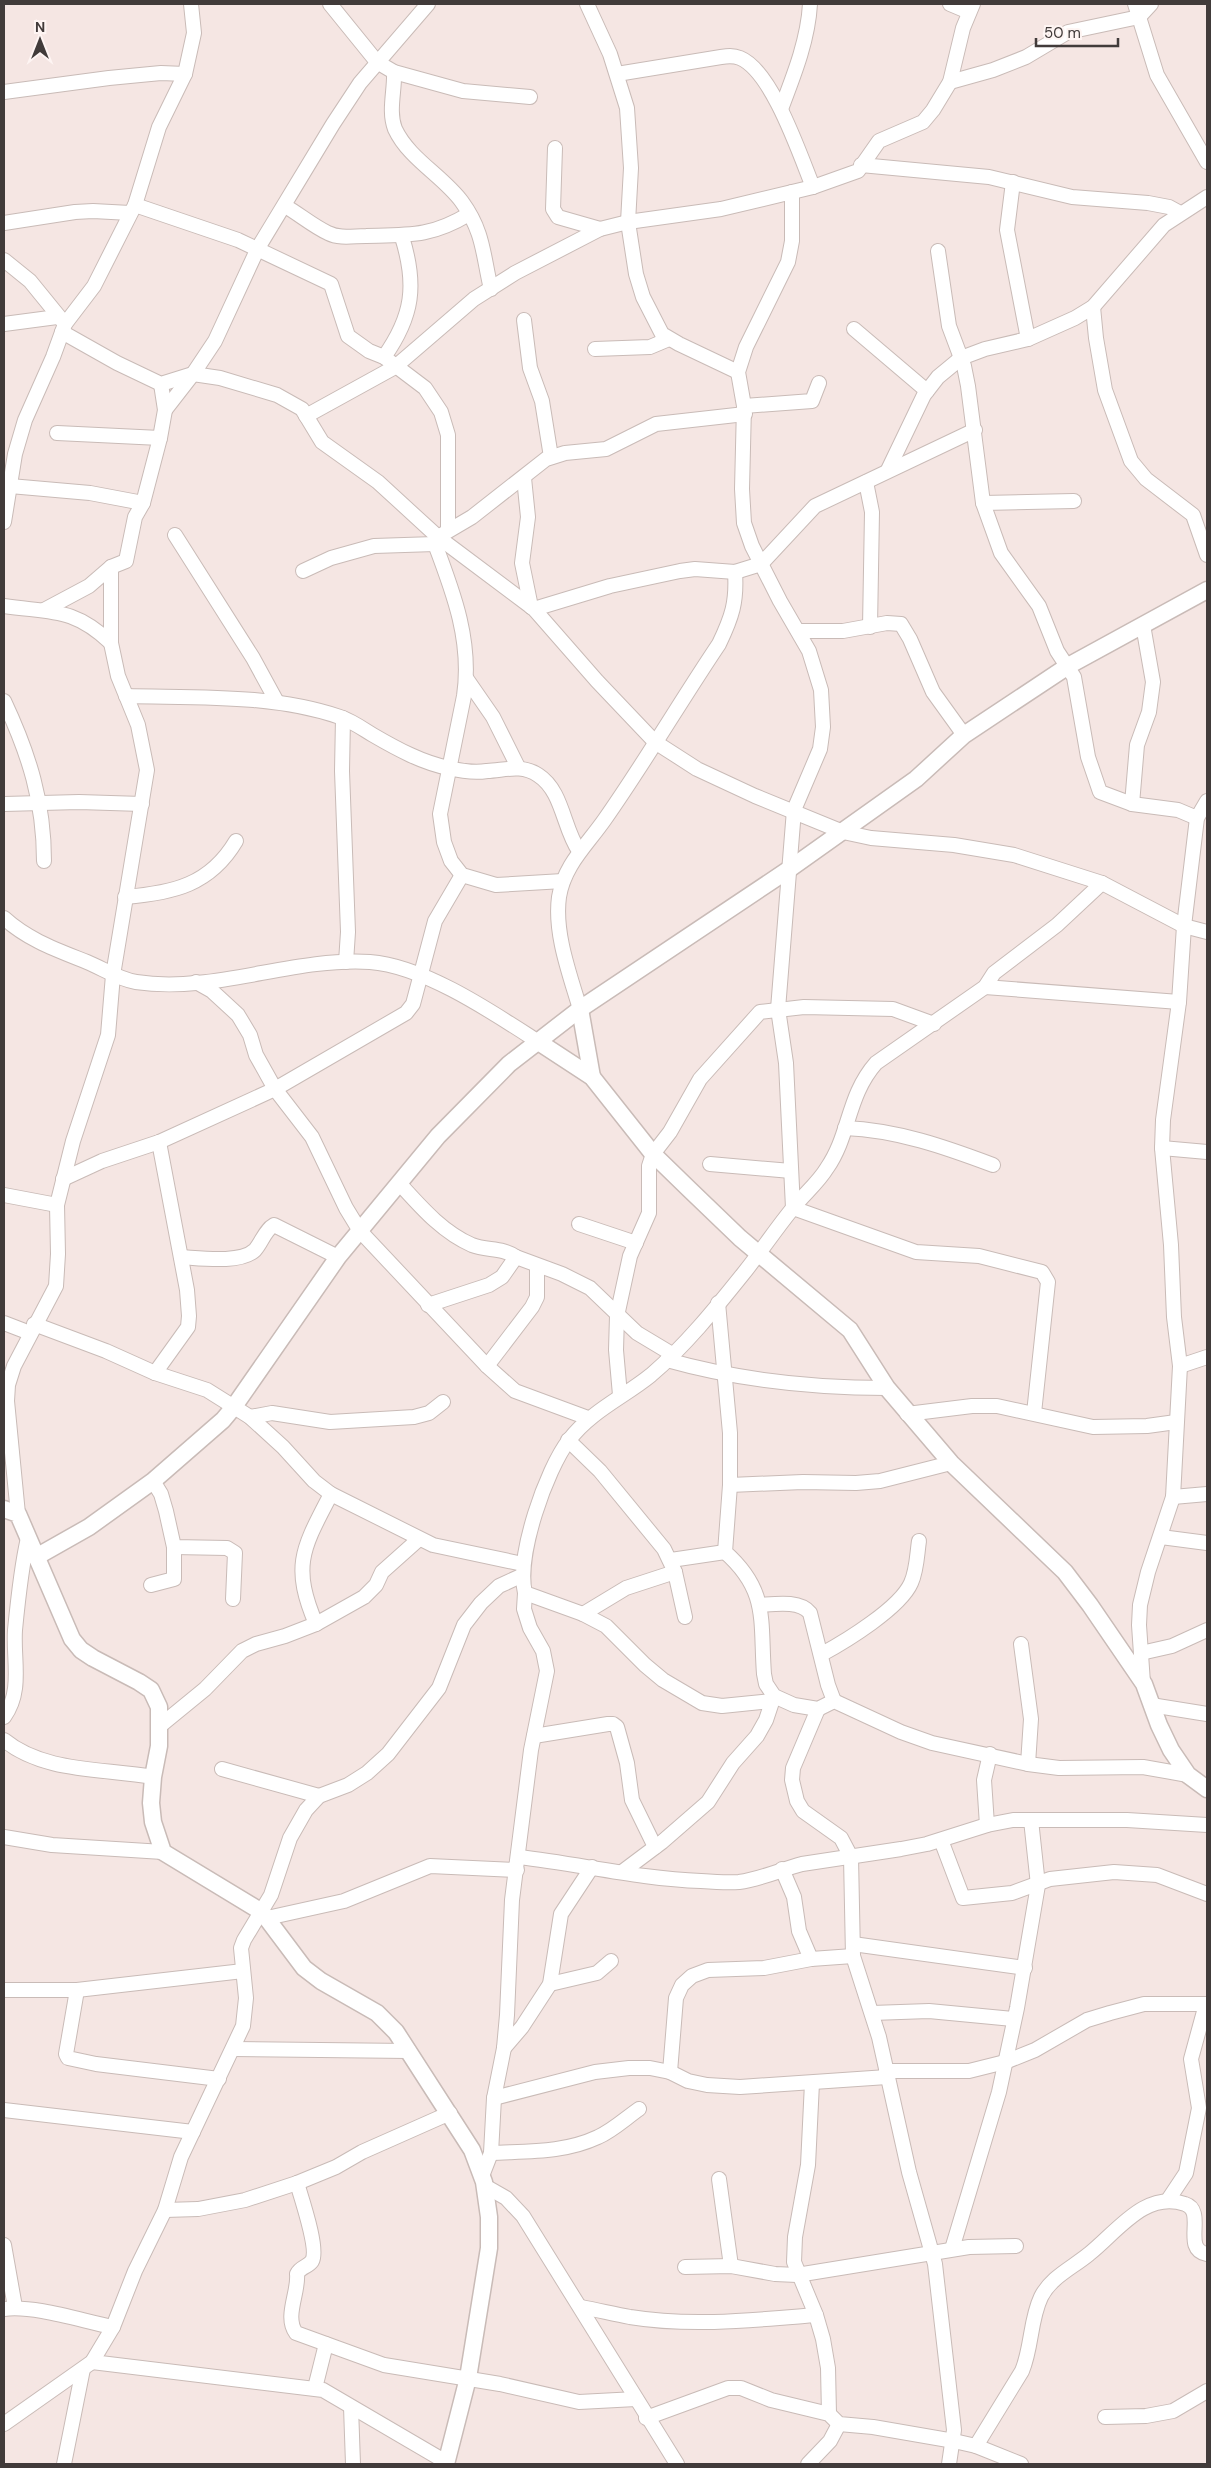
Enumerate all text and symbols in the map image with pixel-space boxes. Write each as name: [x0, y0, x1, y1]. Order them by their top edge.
north arrow: [15, 15, 65, 65]
scale bar: [1036, 15, 1118, 47]
text: N: [35, 18, 45, 36]
text: 50 m: [1044, 23, 1081, 43]

